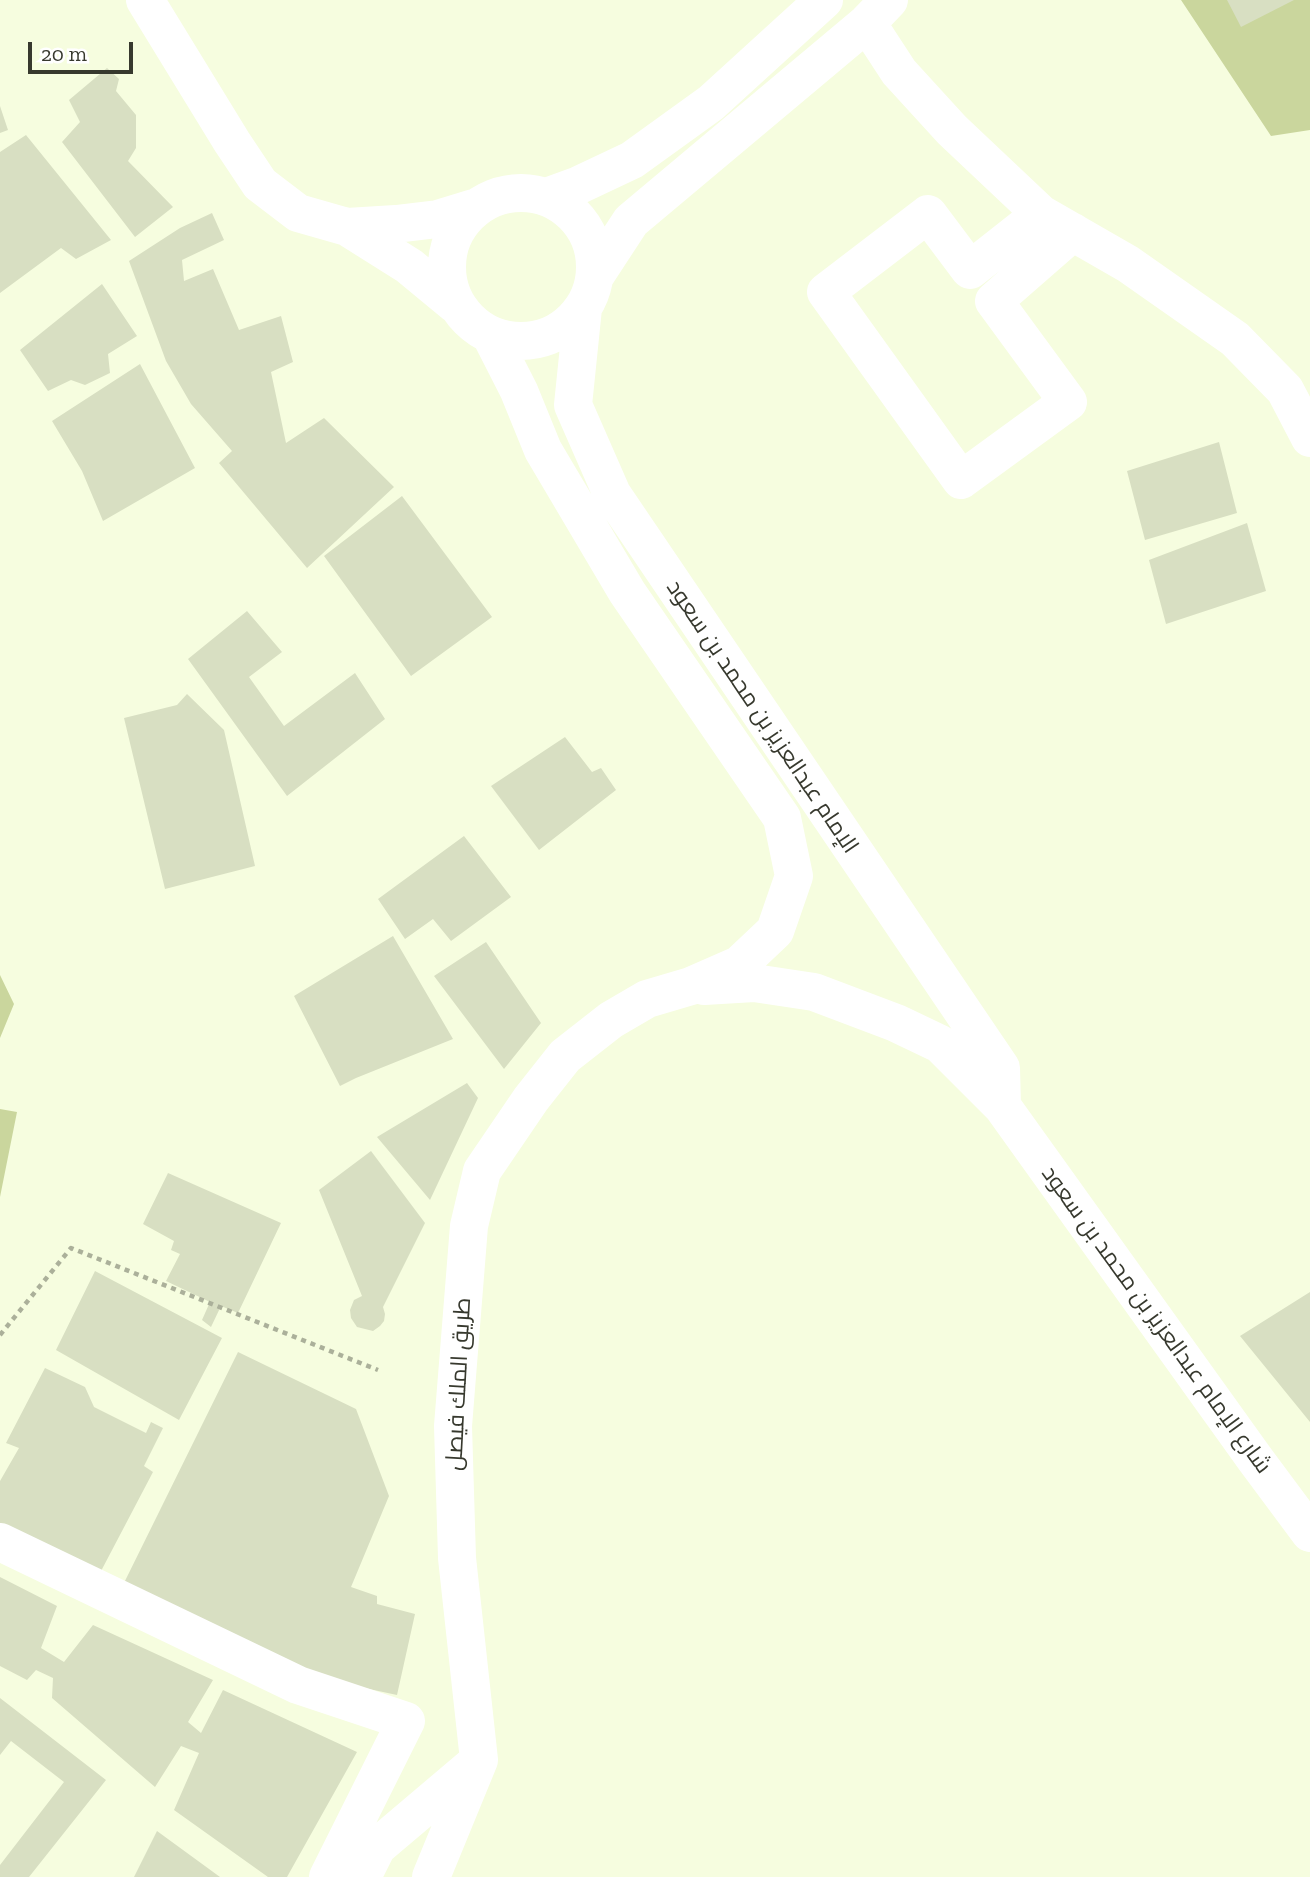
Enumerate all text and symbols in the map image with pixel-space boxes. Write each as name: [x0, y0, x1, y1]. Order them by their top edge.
scale bar: [32, 28, 136, 72]
text: 20 m: [41, 41, 87, 66]
street label: الإمام عبدالعزيز بن محمد بن سعود: [660, 575, 864, 859]
street label: شارع الإمام عبدالعزيز بن محمد بن سعود: [1035, 1161, 1277, 1479]
street label: طريق الملك فيصل: [441, 1297, 477, 1471]

